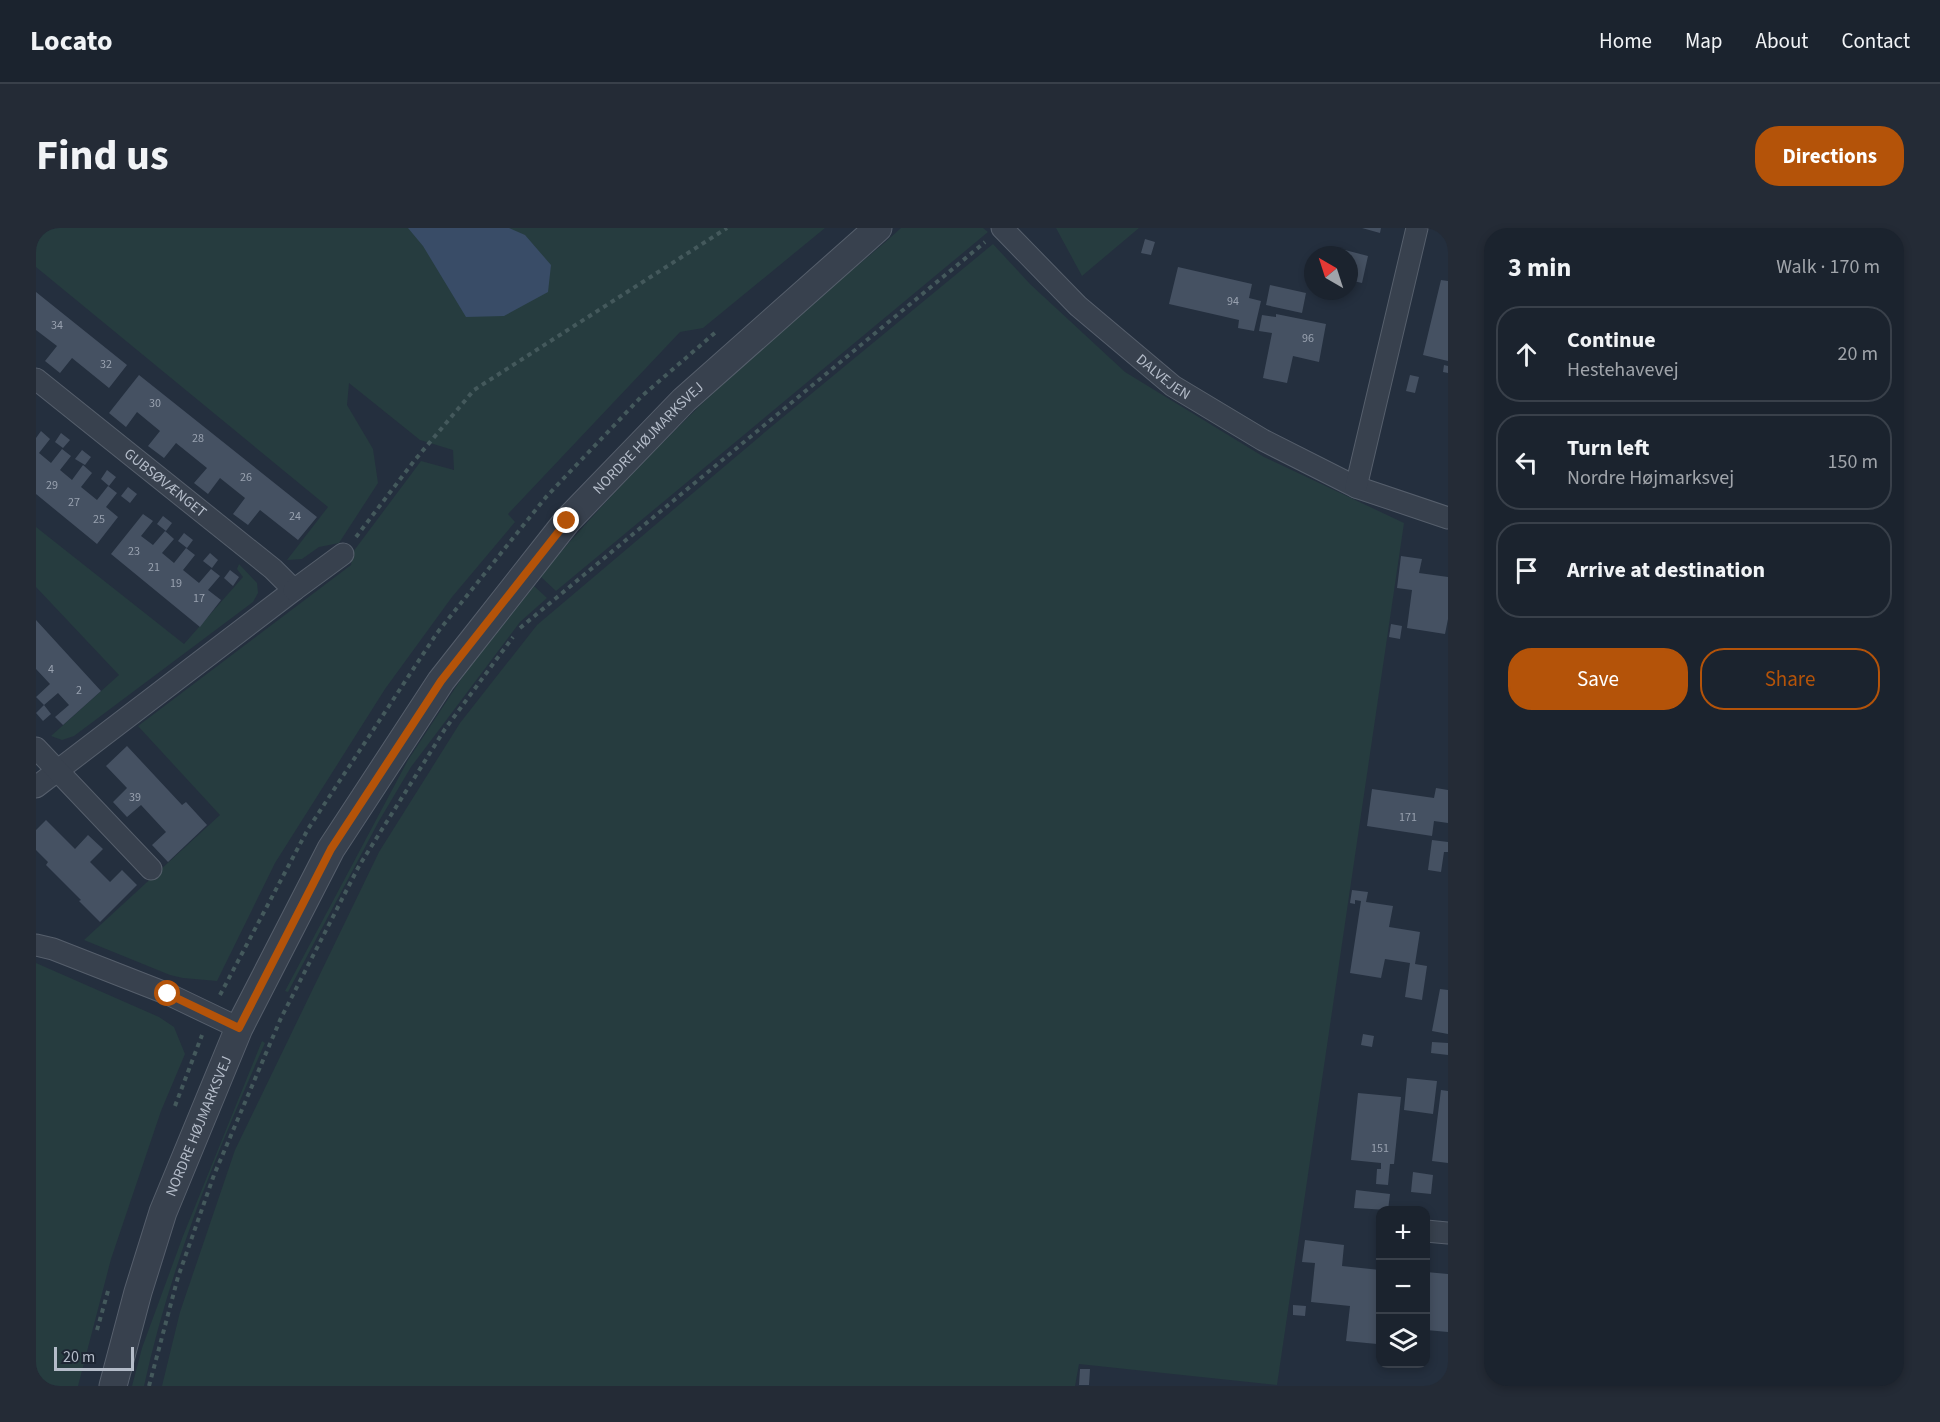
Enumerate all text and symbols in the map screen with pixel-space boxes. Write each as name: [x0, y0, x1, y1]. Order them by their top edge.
text: Locato: [30, 21, 112, 61]
text: Home: [1599, 26, 1652, 56]
text: Map: [1685, 26, 1723, 56]
text: About: [1756, 26, 1808, 56]
text: Contact: [1841, 26, 1910, 56]
text: Find us: [36, 126, 169, 186]
button: Directions: [1755, 126, 1904, 186]
north arrow: [1304, 246, 1358, 300]
text: 3 min: [1508, 249, 1571, 286]
text: Walk · 170 m: [1776, 253, 1880, 281]
house number: 94: [1227, 293, 1239, 310]
house number: 34: [51, 317, 63, 334]
text: Continue: [1567, 324, 1656, 356]
house number: 96: [1302, 330, 1314, 347]
icon: ahead: [1510, 338, 1543, 371]
text: 20 m: [1838, 340, 1878, 368]
street label: DALVEJEN: [1132, 349, 1195, 405]
house number: 32: [100, 356, 112, 373]
text: Hestehavevej: [1567, 356, 1679, 384]
street label: NORDRE HØJMARKSVEJ: [588, 377, 708, 499]
house number: 30: [149, 395, 161, 412]
house number: 28: [192, 430, 204, 447]
text: Turn left: [1567, 432, 1649, 464]
street label: GUBSØVÆNGET: [120, 443, 211, 522]
icon: left: [1510, 446, 1543, 479]
text: 150 m: [1828, 448, 1878, 476]
text: Nordre Højmarksvej: [1567, 464, 1734, 492]
house number: 26: [240, 469, 252, 486]
house number: 29: [46, 477, 58, 494]
house number: 27: [68, 494, 80, 511]
route end: [553, 507, 579, 533]
house number: 24: [289, 508, 301, 525]
house number: 25: [93, 511, 105, 528]
house number: 23: [128, 543, 140, 560]
icon: arrive: [1510, 554, 1543, 587]
text: Arrive at destination: [1567, 554, 1765, 586]
house number: 21: [148, 559, 160, 576]
house number: 19: [170, 575, 182, 592]
house number: 17: [193, 590, 205, 607]
button: Save: [1508, 648, 1688, 710]
button: Share: [1700, 648, 1880, 710]
house number: 4: [48, 661, 54, 678]
house number: 2: [76, 682, 82, 699]
house number: 39: [129, 789, 141, 806]
house number: 171: [1399, 809, 1417, 826]
route start: [154, 980, 180, 1006]
street label: NORDRE HØJMARKSVEJ: [160, 1053, 237, 1200]
house number: 151: [1371, 1140, 1389, 1157]
map controls: [1376, 1206, 1430, 1368]
button: +: [1376, 1206, 1430, 1260]
button: −: [1376, 1260, 1430, 1314]
button: layers: [1376, 1314, 1430, 1368]
scale bar: [54, 1344, 134, 1372]
text: 20 m: [63, 1346, 95, 1368]

